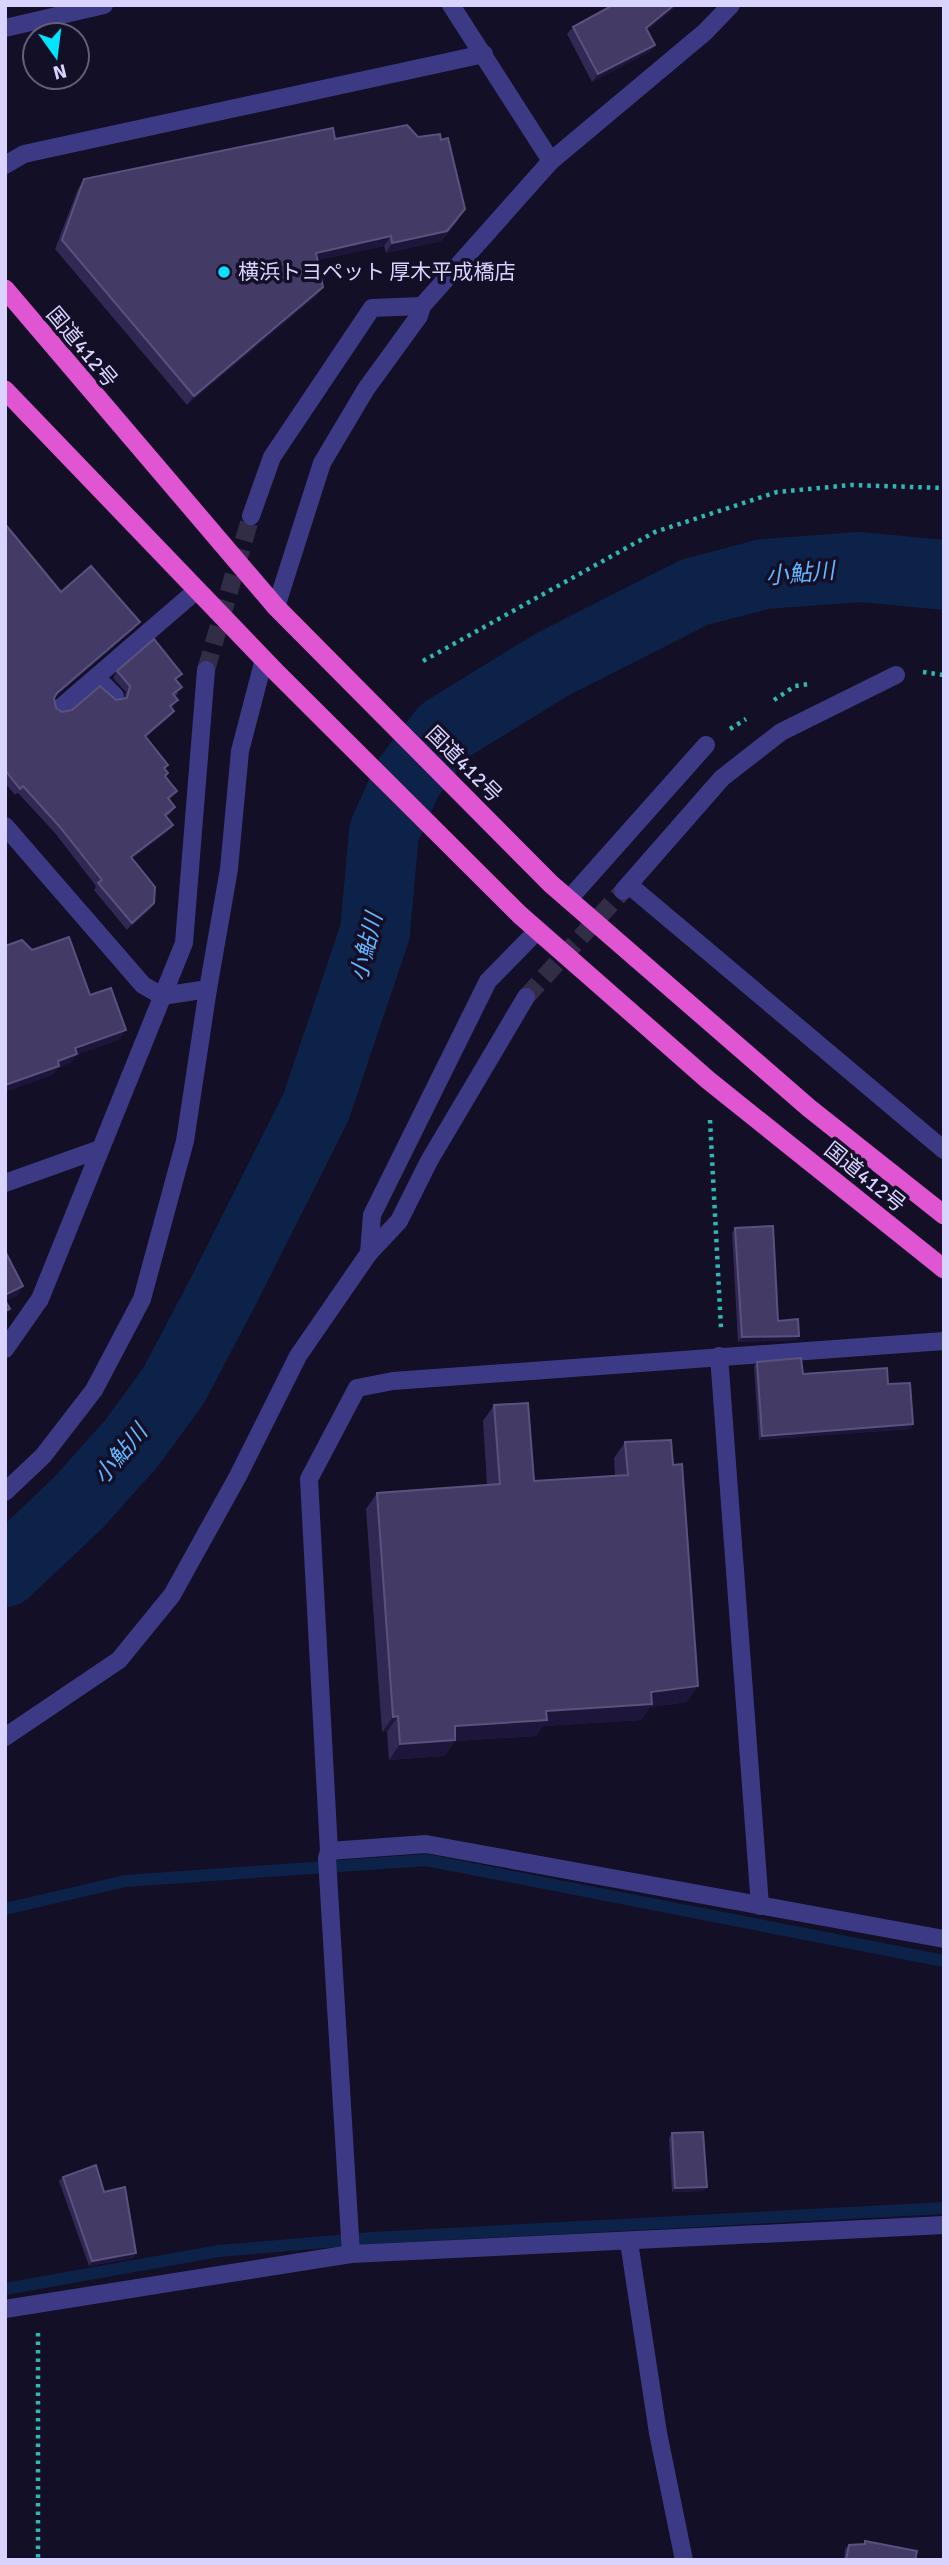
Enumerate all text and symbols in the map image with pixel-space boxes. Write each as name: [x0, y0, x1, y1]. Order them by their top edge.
north arrow: [21, 21, 91, 91]
text: N: [51, 58, 69, 85]
place label: 横浜トヨペット 厚木平成橋店: [238, 259, 516, 285]
marker: 横浜トヨペット 厚木平成橋店: [216, 264, 232, 280]
street label: 国道412号: [41, 301, 123, 393]
water label: 小鮎川: [764, 556, 839, 591]
street label: 国道412号: [421, 721, 507, 807]
water label: 小鮎川: [344, 907, 390, 984]
street label: 国道412号: [819, 1136, 911, 1218]
water label: 小鮎川: [87, 1416, 156, 1490]

